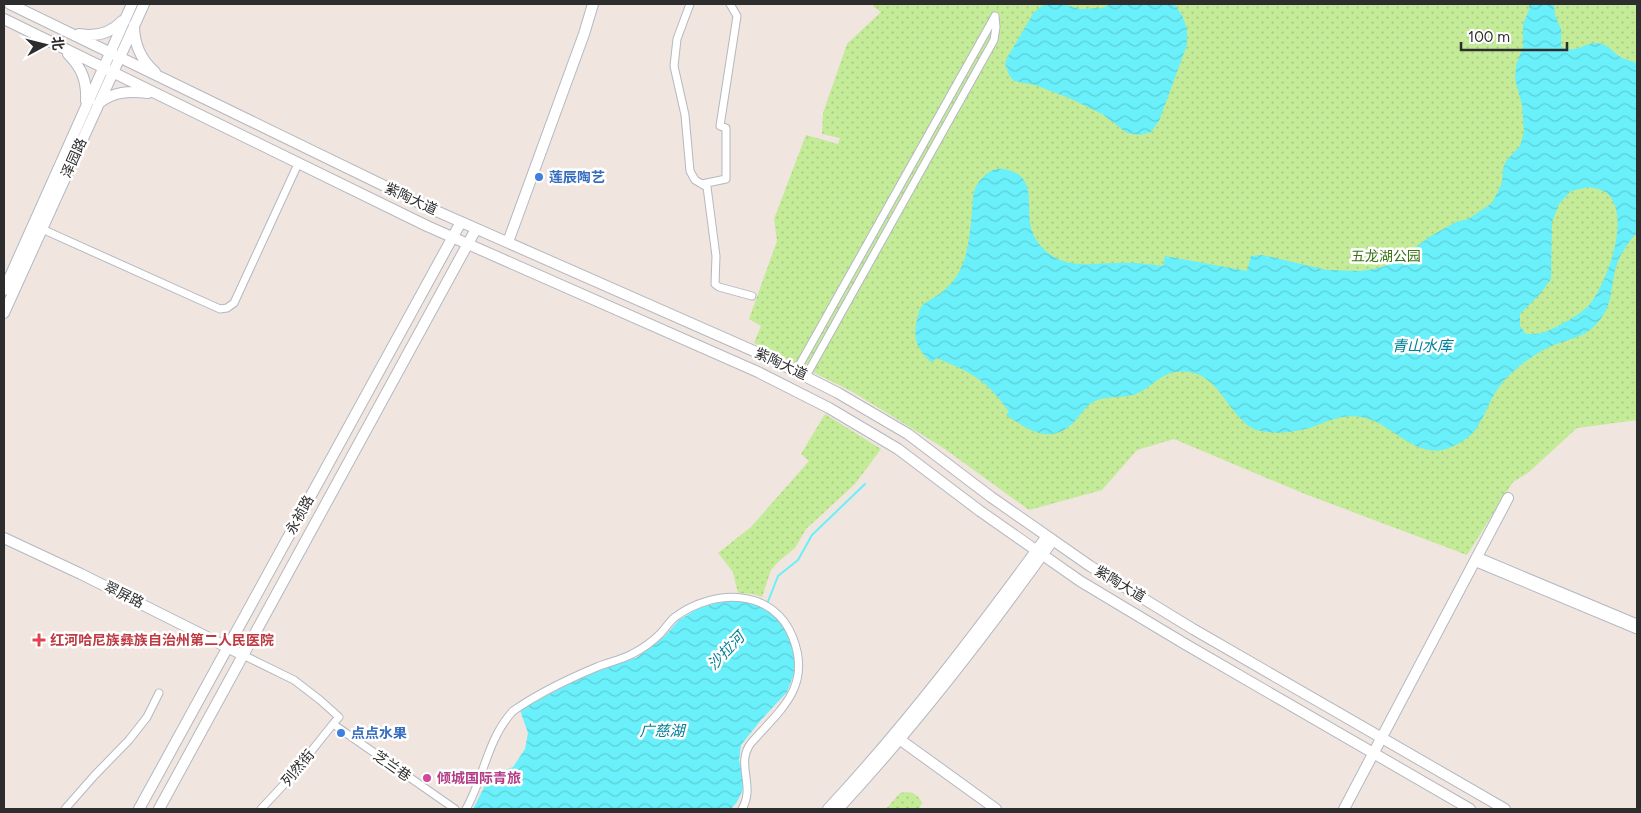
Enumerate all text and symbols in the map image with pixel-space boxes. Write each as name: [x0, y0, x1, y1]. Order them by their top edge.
north arrow: [20, 20, 70, 70]
scale bar: [1461, 20, 1567, 52]
text: 100 m: [1468, 28, 1510, 46]
text: 北: [48, 35, 67, 51]
street label: 泽园路: [58, 135, 90, 181]
place label: 莲辰陶艺: [549, 169, 605, 186]
marker: 莲辰陶艺: [533, 171, 545, 183]
street label: 紫陶大道: [382, 179, 440, 219]
park label: 五龙湖公园: [1351, 248, 1421, 265]
water label: 青山水库: [1392, 337, 1455, 355]
street label: 紫陶大道: [752, 344, 810, 384]
street label: 永祯路: [282, 493, 318, 537]
street label: 紫陶大道: [1092, 562, 1148, 606]
street label: 翠屏路: [101, 578, 147, 612]
water label: 沙拉河: [704, 626, 750, 673]
place label: 红河哈尼族彝族自治州第二人民医院: [50, 632, 274, 649]
marker: 红河哈尼族彝族自治州第二人民医院: [32, 633, 46, 647]
water label: 广慈湖: [639, 722, 686, 740]
place label: 点点水果: [351, 725, 407, 742]
marker: 点点水果: [335, 727, 347, 739]
street label: 列然街: [278, 746, 318, 790]
street label: 芝兰巷: [370, 747, 414, 785]
place label: 倾城国际青旅: [437, 770, 521, 787]
marker: 倾城国际青旅: [421, 772, 433, 784]

